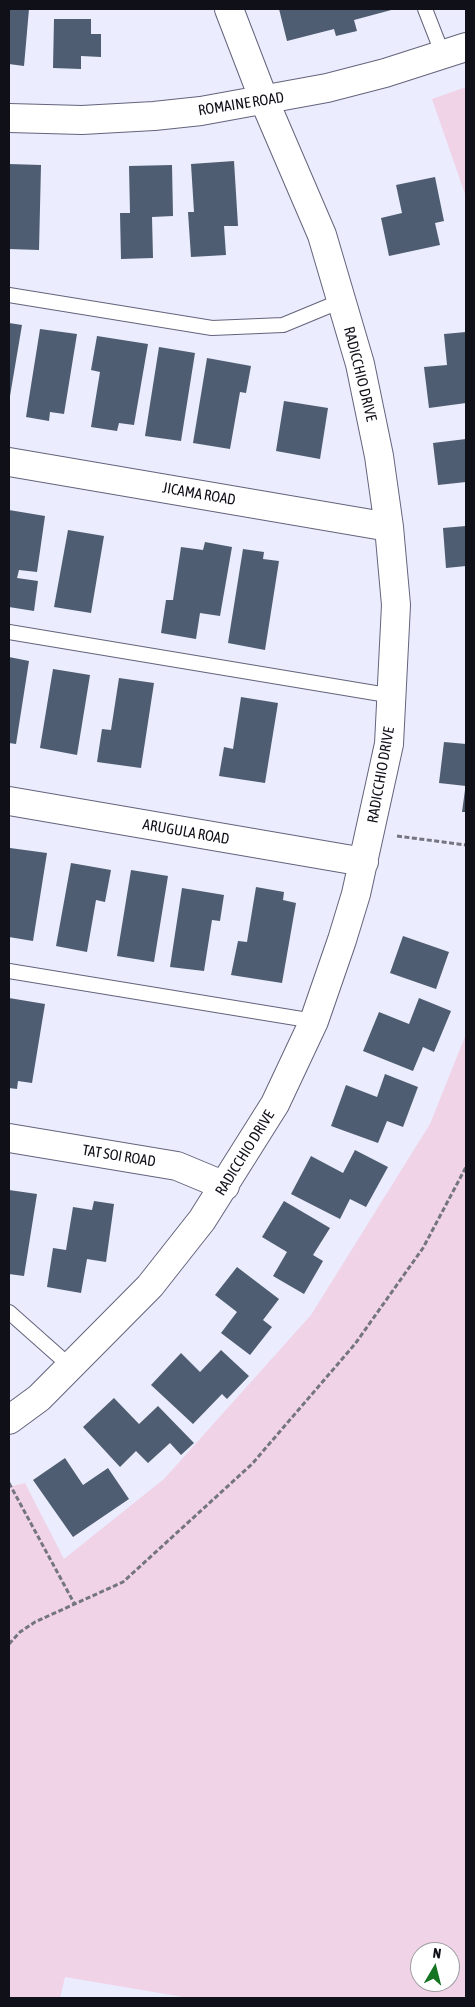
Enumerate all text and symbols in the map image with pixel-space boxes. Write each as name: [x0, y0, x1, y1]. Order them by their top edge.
street label: ROMAINE ROAD: [197, 88, 285, 120]
street label: RADICCHIO DRIVE: [340, 325, 380, 423]
street label: JICAMA ROAD: [161, 479, 237, 509]
street label: RADICCHIO DRIVE: [364, 726, 398, 824]
street label: ARUGULA ROAD: [141, 816, 231, 848]
street label: RADICCHIO DRIVE: [212, 1107, 278, 1199]
street label: TAT SOI ROAD: [81, 1141, 157, 1171]
north arrow: [410, 1942, 460, 1992]
text: N: [432, 1945, 442, 1962]

